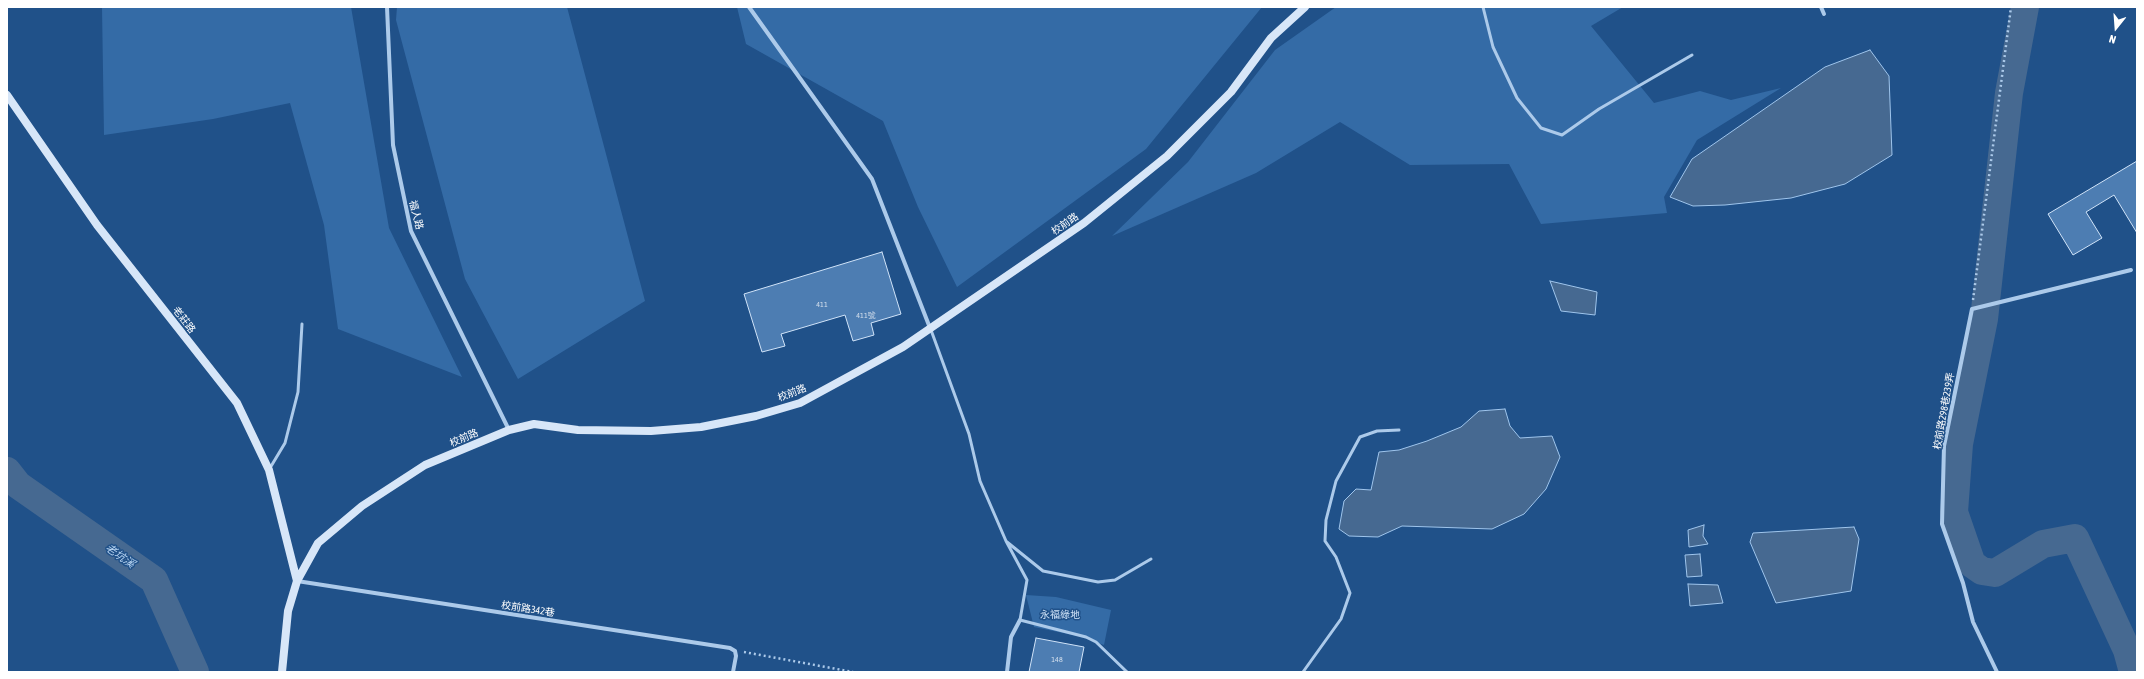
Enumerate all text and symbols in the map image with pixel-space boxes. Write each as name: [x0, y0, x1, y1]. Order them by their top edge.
north arrow: [2096, 8, 2136, 48]
text: N: [2108, 33, 2117, 46]
street label: 福人路: [407, 199, 425, 231]
street label: 校前路: [1049, 210, 1081, 238]
house number: 411: [816, 299, 828, 309]
street label: 老莊路: [170, 304, 198, 336]
house number: 411號: [856, 310, 876, 320]
street label: 校前路298巷239弄: [1931, 371, 1957, 451]
street label: 校前路: [776, 382, 808, 404]
street label: 校前路: [448, 427, 480, 449]
water label: 老坑溪: [103, 541, 137, 571]
street label: 校前路342巷: [500, 599, 556, 619]
park label: 永福綠地: [1040, 609, 1080, 621]
house number: 148: [1051, 654, 1063, 664]

